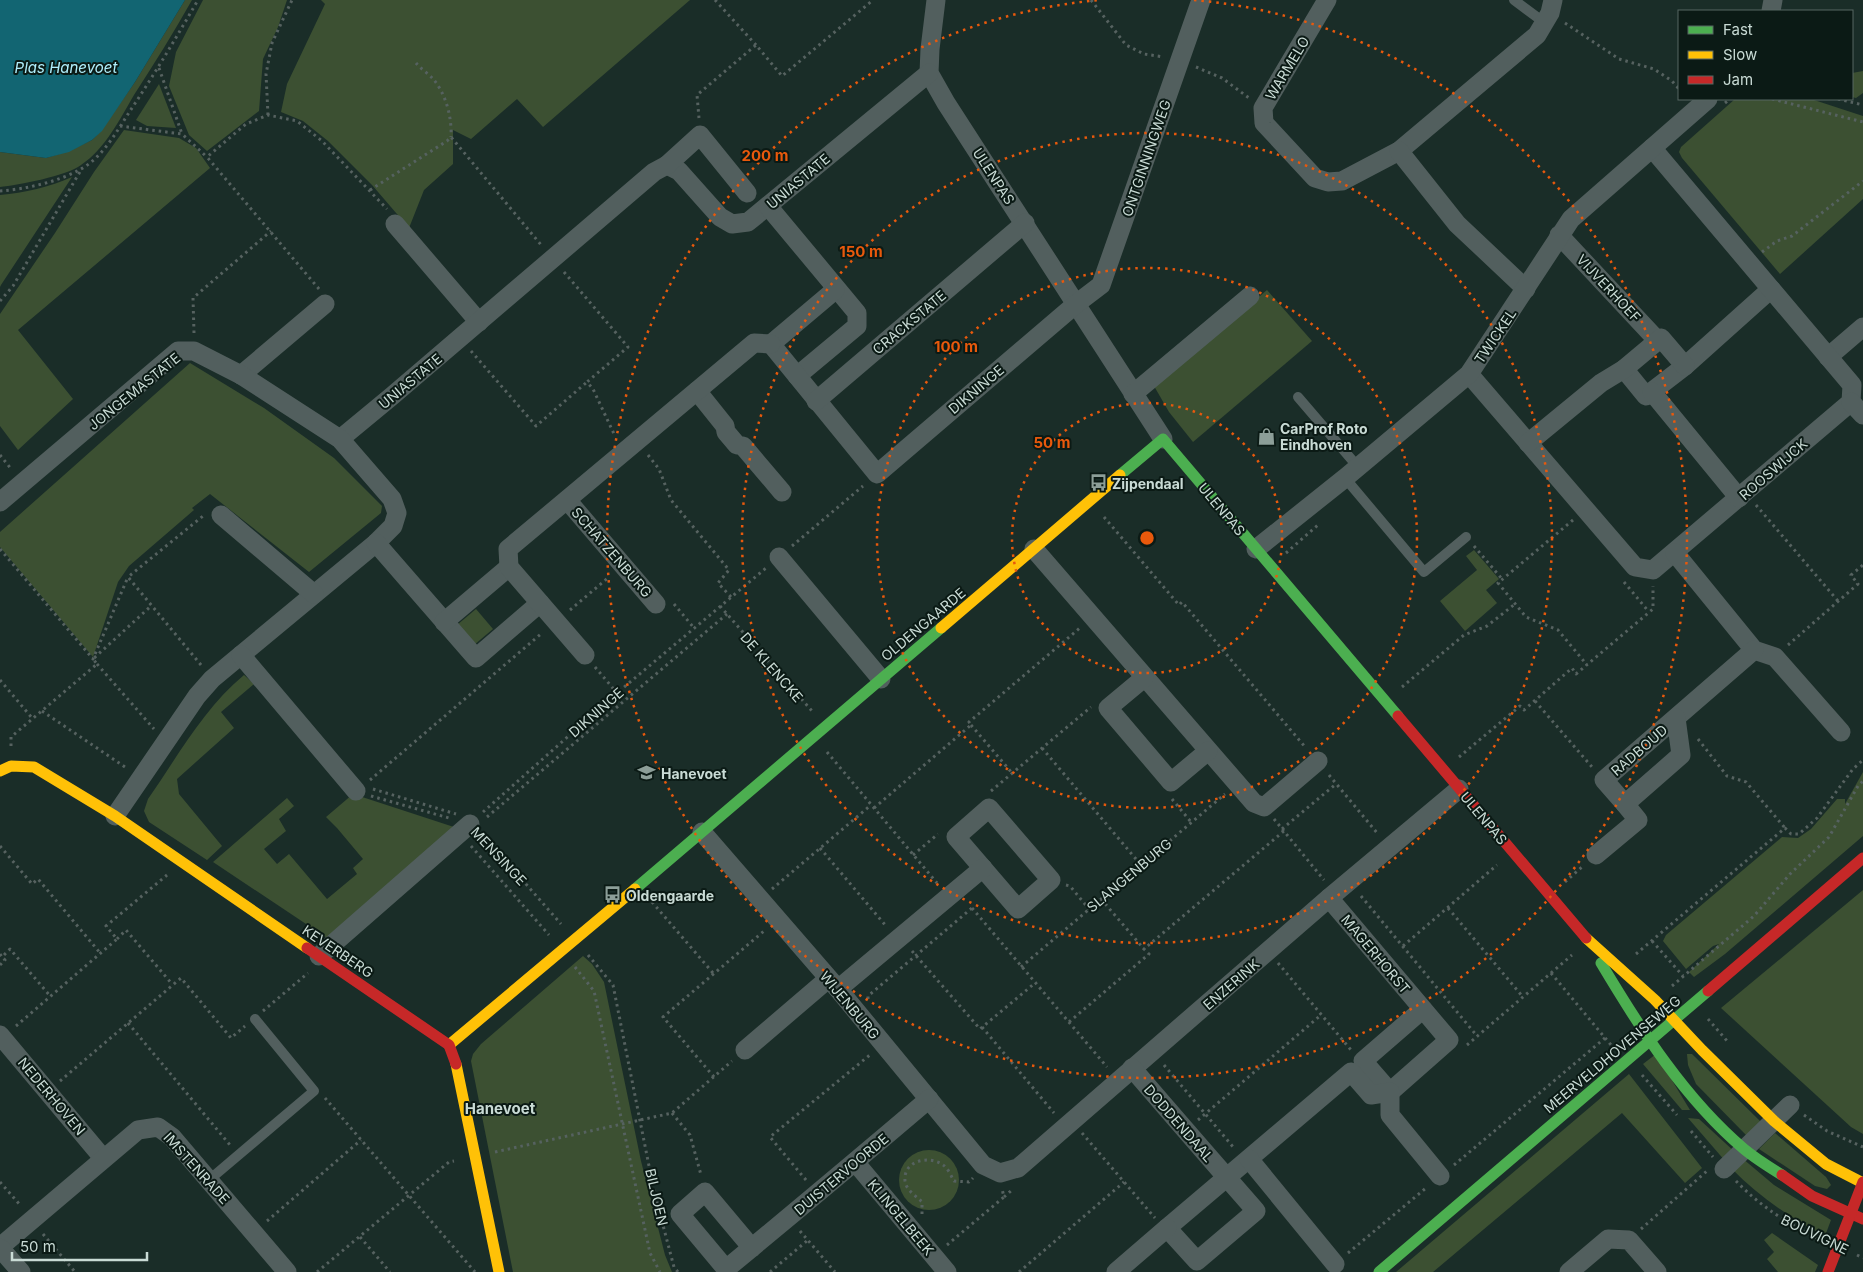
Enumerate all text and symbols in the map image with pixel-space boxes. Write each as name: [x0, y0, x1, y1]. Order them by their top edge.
legend: [1678, 10, 1853, 100]
text: Fast: [1723, 20, 1753, 39]
street label: WARMELO: [1261, 33, 1313, 103]
text: Slow: [1723, 45, 1757, 64]
water label: Plas Hanevoet: [15, 58, 118, 77]
text: Jam: [1723, 70, 1753, 89]
street label: ONTGINNINGWEG: [1118, 97, 1174, 219]
street label: ULENPAS: [969, 145, 1019, 207]
text: 200 m: [742, 146, 788, 165]
street label: UNIASTATE: [763, 150, 833, 212]
text: 150 m: [839, 242, 883, 261]
street label: VIJVERHOEF: [1573, 251, 1645, 325]
street label: CRACKSTATE: [869, 286, 949, 358]
street label: TWICKEL: [1470, 305, 1520, 367]
text: 100 m: [934, 337, 978, 356]
street label: JONGEMASTATE: [85, 349, 183, 433]
street label: UNIASTATE: [375, 350, 445, 412]
street label: DIKNINGE: [945, 361, 1007, 417]
place label: CarProf Roto Eindhoven: [1280, 420, 1368, 453]
shop icon: CarProf Roto Eindhoven: [1256, 426, 1276, 446]
text: 50 m: [1034, 433, 1070, 452]
street label: ROOSWIJCK: [1736, 434, 1811, 503]
bus stop icon: Zijpendaal: [1088, 473, 1108, 493]
place label: Zijpendaal: [1112, 475, 1184, 492]
street label: ULENPAS: [1195, 479, 1249, 539]
street label: SCHATZENBURG: [568, 503, 656, 601]
centre of rings: [1138, 529, 1156, 547]
street label: OLDENGAARDE: [877, 584, 969, 664]
street label: DE KLENCKE: [737, 629, 807, 705]
street label: DIKNINGE: [565, 684, 627, 740]
street label: RADBOUD: [1607, 721, 1671, 779]
school or university icon: Hanevoet: [637, 763, 657, 783]
place label: Hanevoet: [661, 765, 727, 782]
street label: ULENPAS: [1457, 788, 1511, 848]
street label: MENSINGE: [468, 823, 530, 889]
street label: SLANGENBURG: [1083, 835, 1175, 915]
bus stop icon: Oldengaarde: [602, 885, 622, 905]
place label: Oldengaarde: [626, 887, 714, 904]
street label: MAGERHORST: [1338, 911, 1414, 997]
street label: KEVERBERG: [299, 921, 377, 981]
street label: ENZERINK: [1199, 955, 1263, 1013]
street label: WIJENBURG: [817, 968, 883, 1042]
street label: MEERVELDHOVENSEWEG: [1540, 992, 1684, 1116]
street label: NEDERHOVEN: [15, 1054, 89, 1138]
street label: DODDENDAAL: [1141, 1081, 1217, 1165]
district label: Hanevoet: [465, 1099, 536, 1118]
street label: IMSTENRADE: [160, 1129, 234, 1207]
street label: DUISTERVOORDE: [790, 1130, 892, 1218]
street label: BILJOEN: [642, 1167, 672, 1227]
street label: KLINGELBEEK: [864, 1176, 938, 1259]
street label: BOUVIGNE: [1778, 1210, 1852, 1258]
scale bar: [12, 1230, 148, 1262]
text: 50 m: [20, 1237, 56, 1256]

